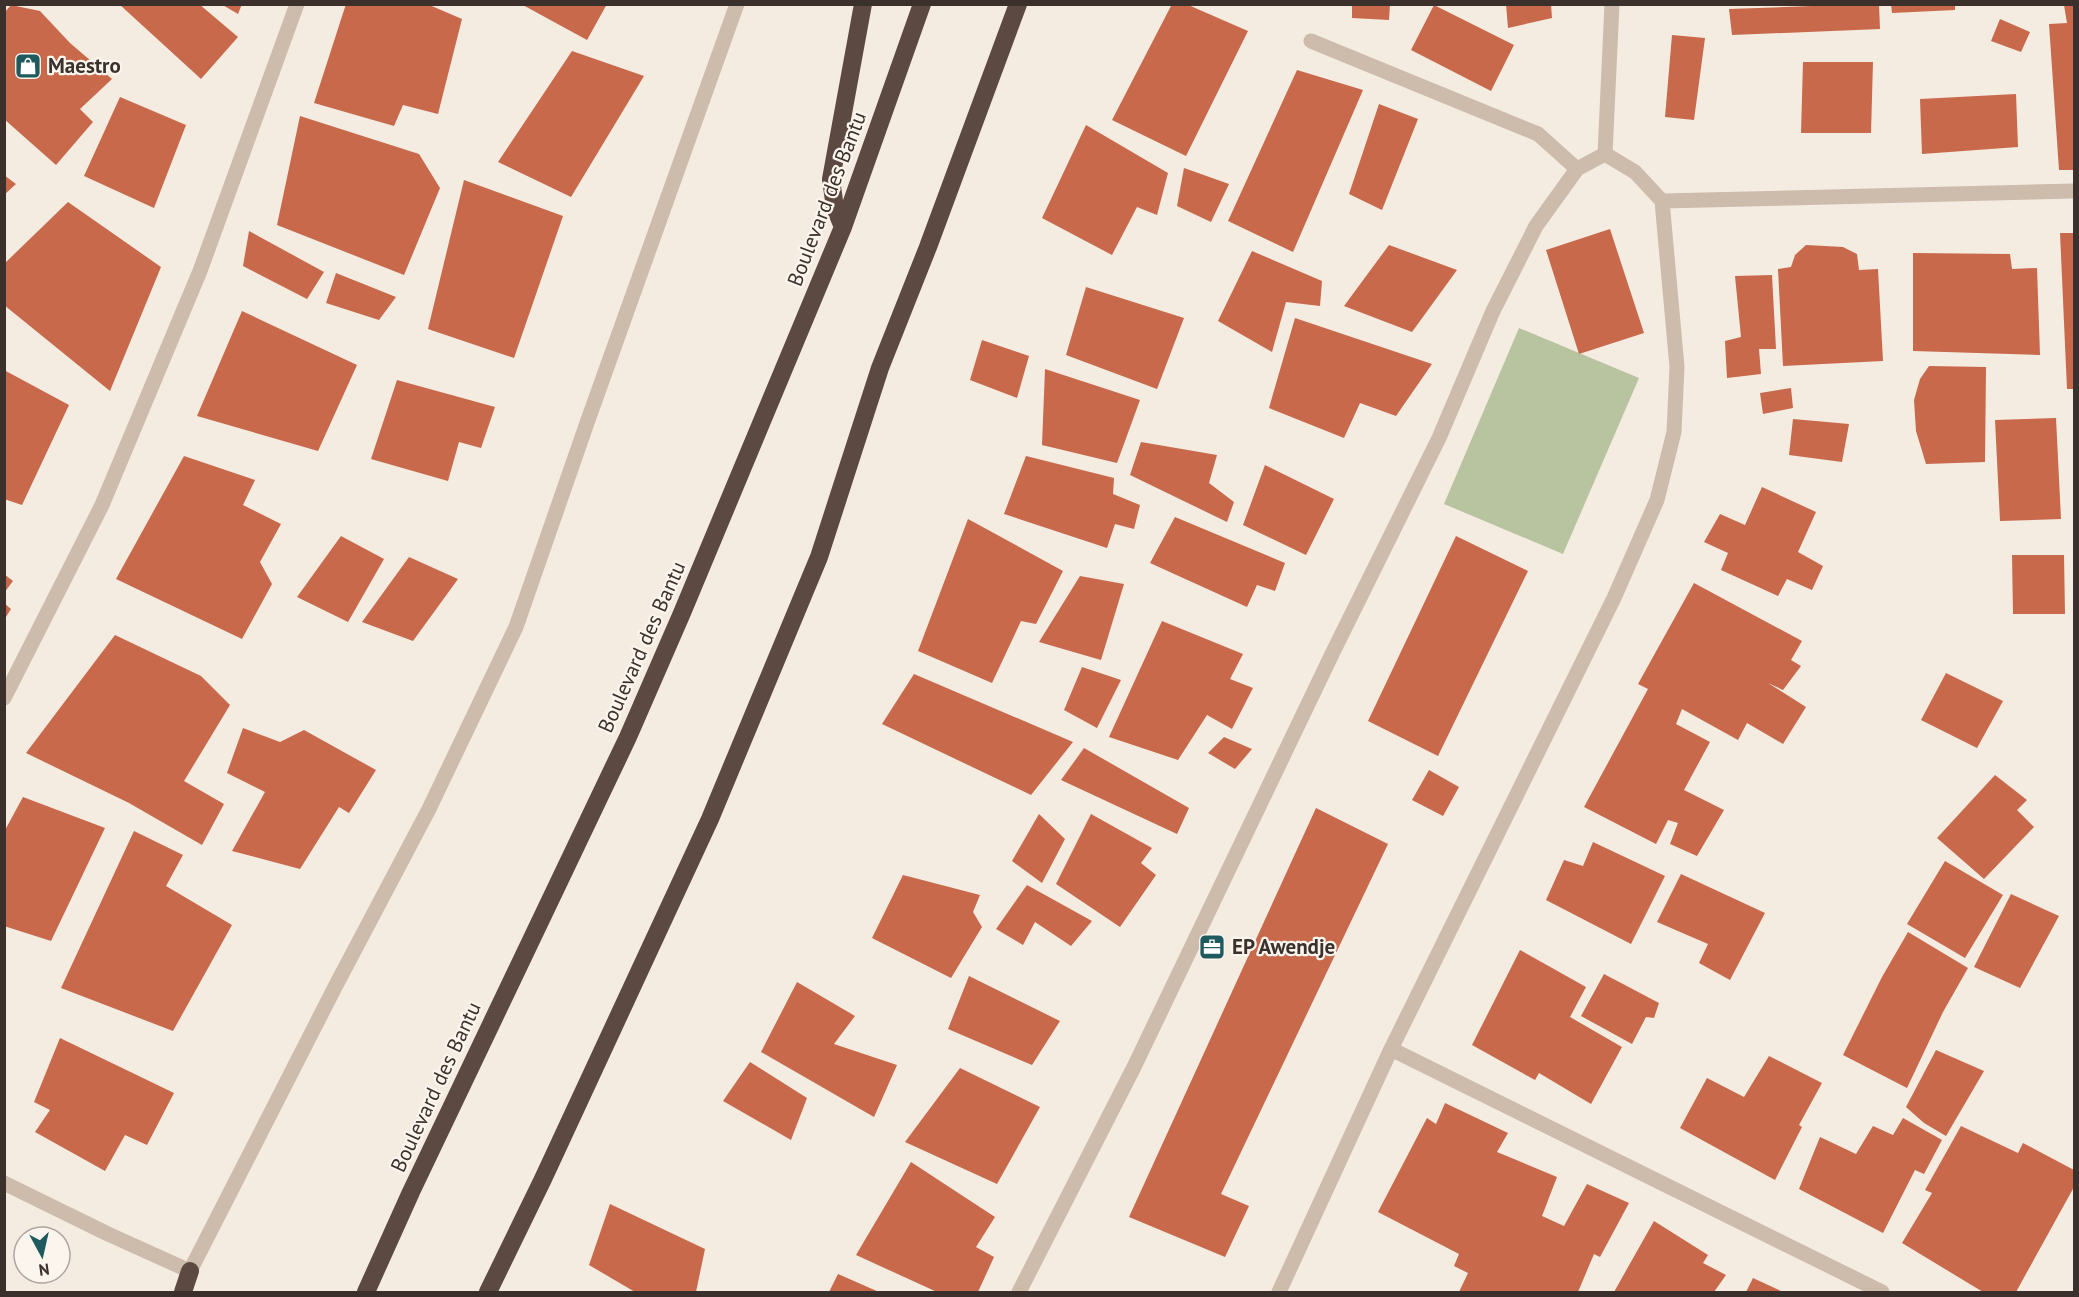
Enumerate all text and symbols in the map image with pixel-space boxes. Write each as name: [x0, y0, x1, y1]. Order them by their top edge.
shop icon: Maestro: [13, 51, 43, 81]
place label: Maestro: [48, 52, 121, 79]
street label: Boulevard des Bantu: [781, 108, 872, 290]
street label: Boulevard des Bantu: [592, 557, 691, 737]
office icon: EP Awendje: [1197, 932, 1227, 962]
place label: EP Awendje: [1232, 933, 1335, 960]
street label: Boulevard des Bantu: [384, 997, 487, 1176]
north arrow: [12, 1225, 72, 1285]
text: N: [37, 1259, 51, 1280]

